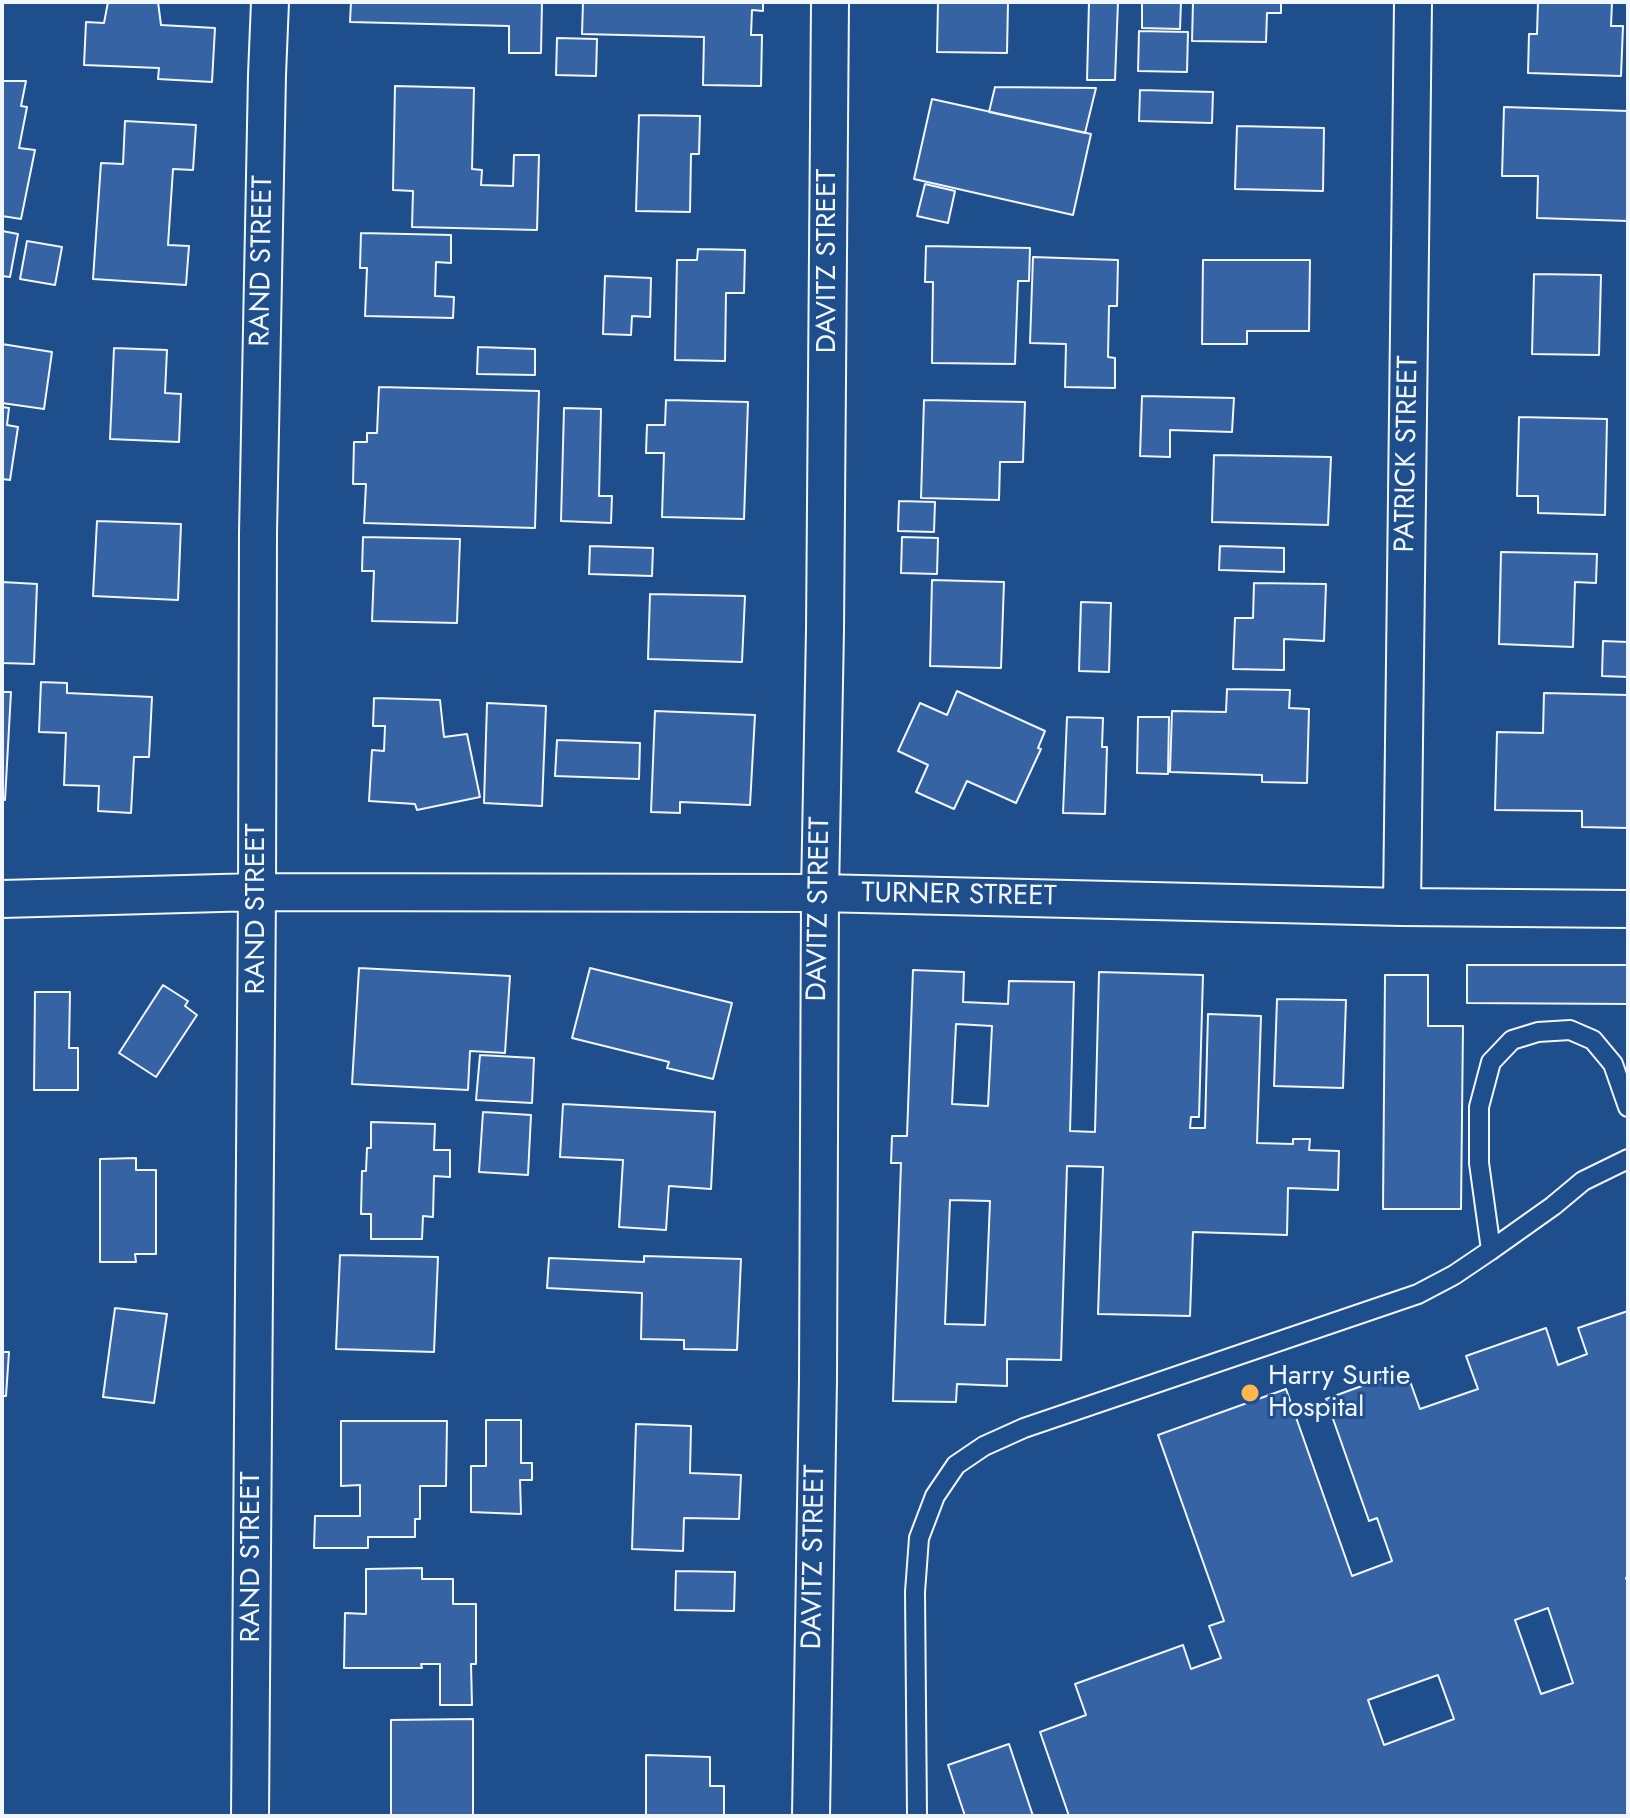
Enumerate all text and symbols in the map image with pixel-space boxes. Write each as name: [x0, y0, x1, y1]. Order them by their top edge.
street label: DAVITZ STREET: [811, 169, 845, 353]
street label: RAND STREET: [245, 175, 281, 347]
street label: PATRICK STREET: [1389, 355, 1427, 553]
street label: DAVITZ STREET: [802, 816, 838, 1002]
street label: RAND STREET: [240, 823, 274, 995]
street label: TURNER STREET: [861, 877, 1057, 915]
place label: Harry Surtie Hospital: [1268, 1360, 1410, 1426]
marker: Harry Surtie Hospital: [1239, 1382, 1261, 1404]
street label: DAVITZ STREET: [797, 1464, 833, 1650]
street label: RAND STREET: [235, 1471, 269, 1643]

